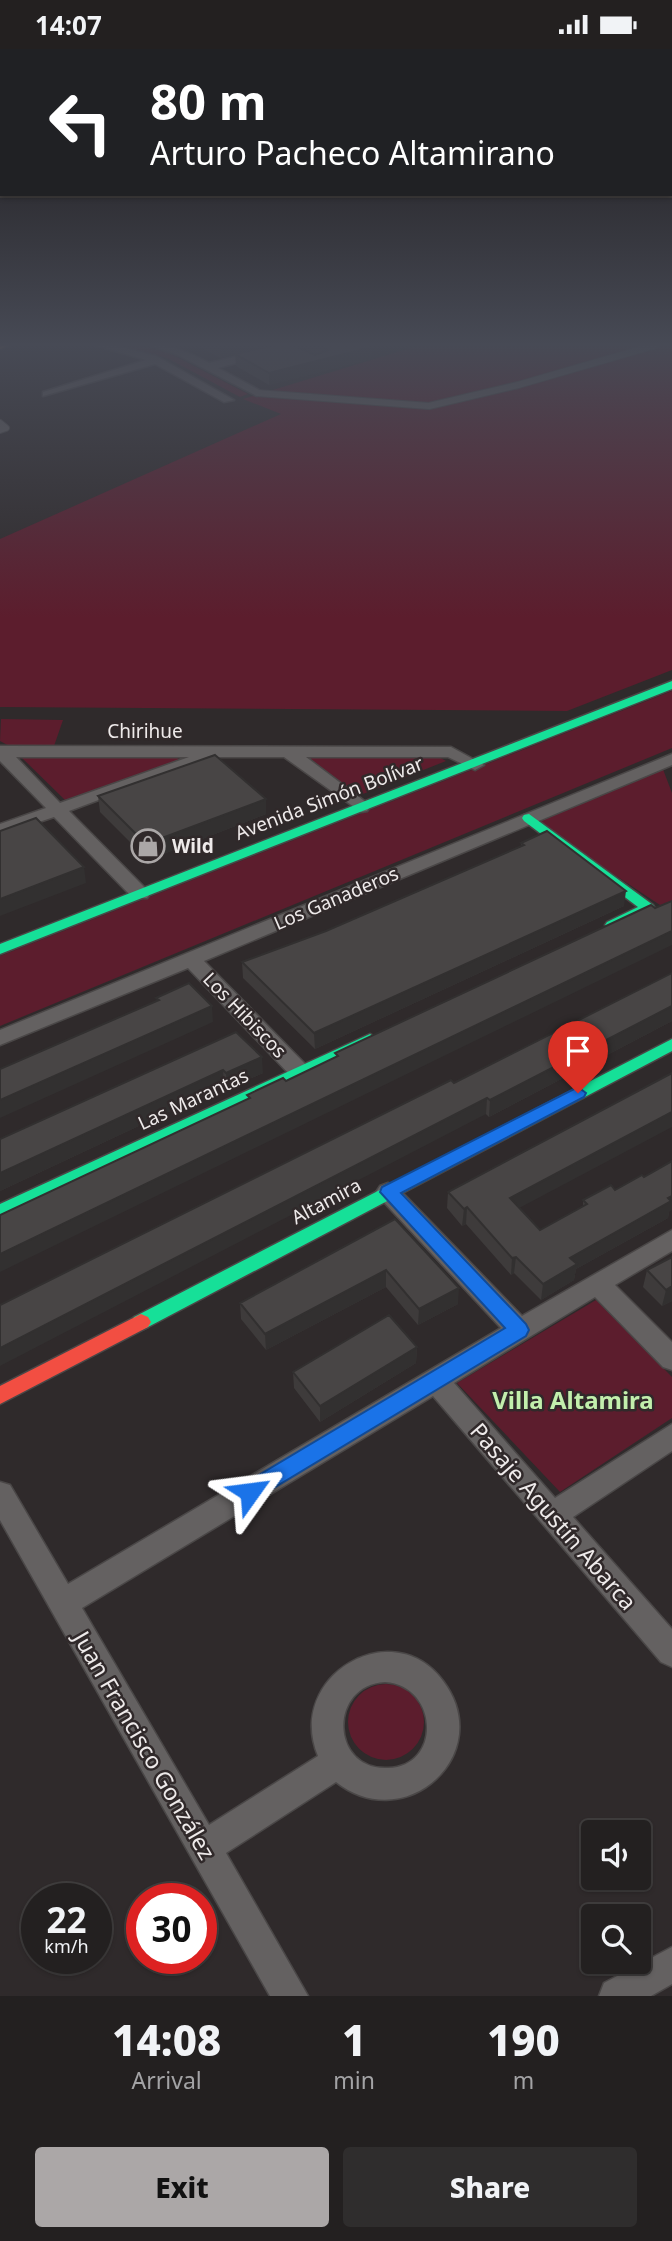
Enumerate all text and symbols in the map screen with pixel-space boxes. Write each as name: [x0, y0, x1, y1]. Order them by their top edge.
text: 14:07: [35, 7, 102, 43]
text: 80 m: [150, 68, 267, 134]
icon: left: [35, 77, 126, 168]
text: Arturo Pacheco Altamirano: [150, 131, 555, 174]
street label: Chirihue: [107, 718, 183, 744]
street label: Avenida Simón Bolívar: [231, 750, 427, 846]
shop icon: Wild: [129, 827, 167, 865]
place label: Wild: [172, 833, 214, 859]
street label: Los Ganaderos: [270, 860, 402, 936]
street label: Los Hibiscos: [197, 966, 293, 1064]
pin: [548, 1021, 608, 1093]
icon: arrive: [559, 1032, 597, 1070]
street label: Las Marantas: [134, 1062, 252, 1136]
street label: Altamira: [287, 1172, 365, 1230]
district label: Villa Altamira: [492, 1383, 654, 1416]
street label: Pasaje Agustín Abarca: [464, 1415, 644, 1617]
position arrow: [213, 1455, 287, 1529]
street label: Juan Francisco González: [65, 1623, 224, 1865]
map controls: [581, 1820, 651, 1974]
button: sound: [581, 1820, 651, 1890]
speed limit sign: 30: [126, 1883, 217, 1974]
text: 22: [46, 1896, 87, 1943]
button: search: [581, 1904, 651, 1974]
text: km/h: [44, 1934, 89, 1958]
text: 14:08: [112, 2011, 221, 2068]
text: 1: [342, 2011, 366, 2068]
text: 190: [487, 2011, 560, 2068]
text: Arrival: [132, 2064, 202, 2096]
text: min: [333, 2064, 375, 2096]
text: m: [513, 2064, 534, 2096]
button: Exit: [35, 2147, 329, 2227]
button: Share: [343, 2147, 637, 2227]

